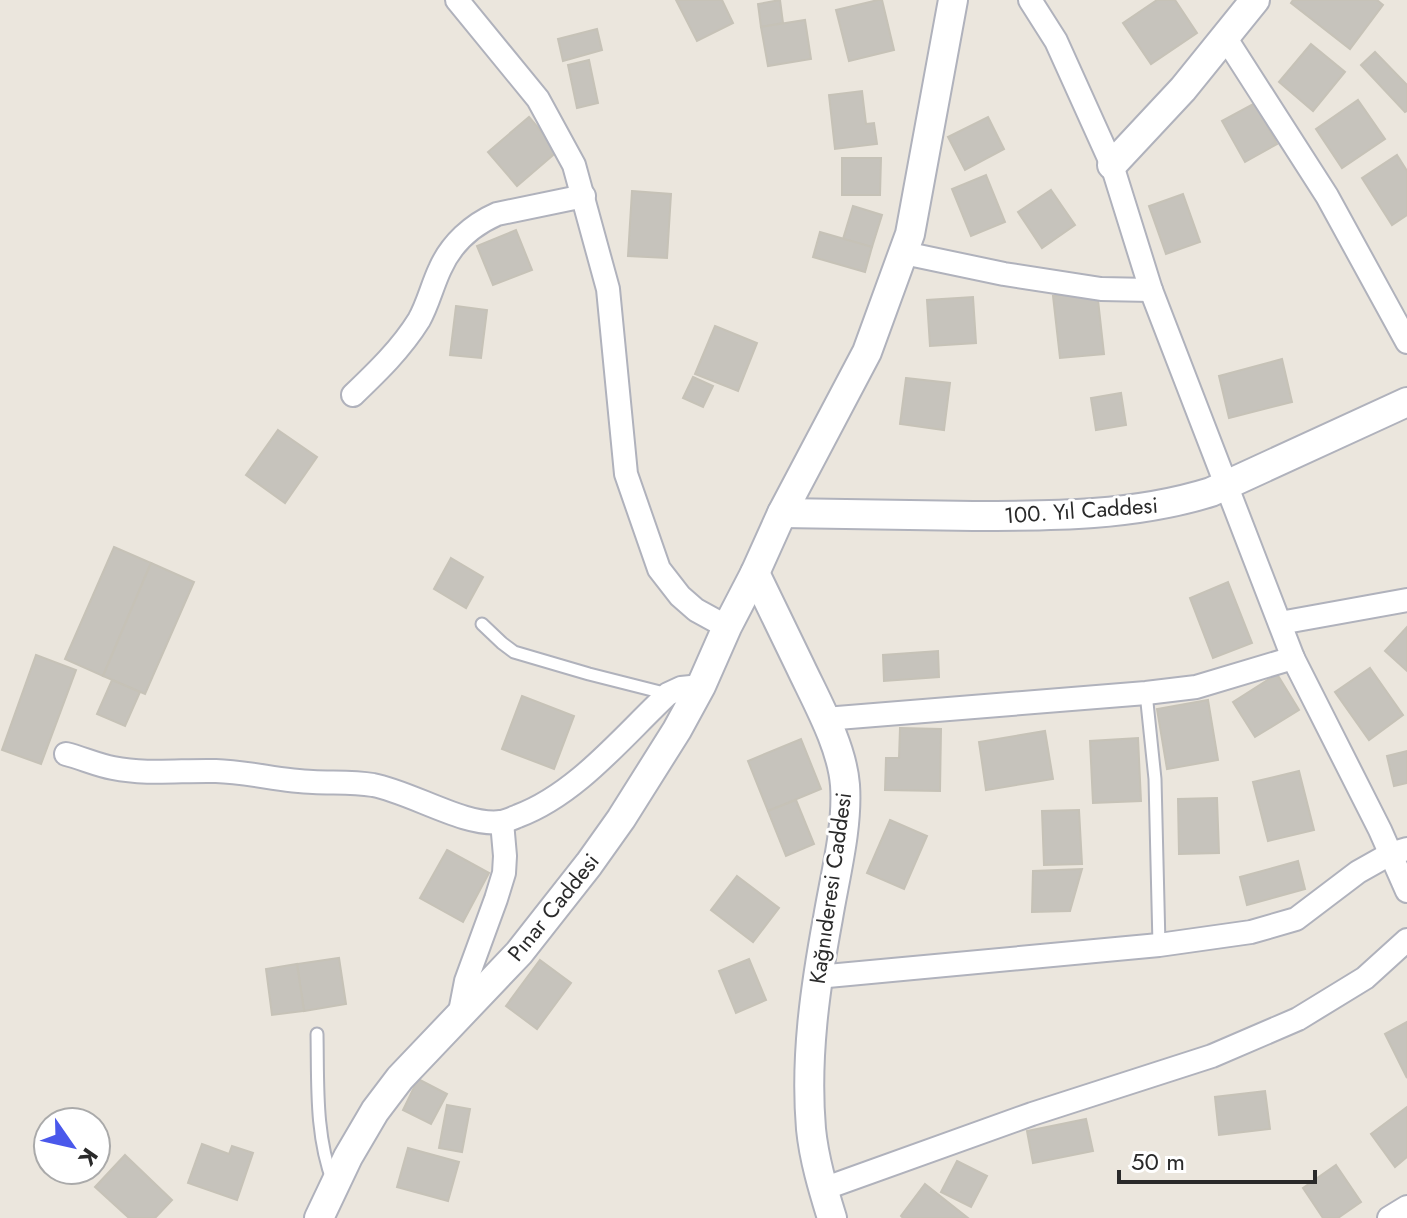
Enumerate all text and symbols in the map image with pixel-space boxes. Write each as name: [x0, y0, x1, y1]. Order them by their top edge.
street label: 100. Yıl Caddesi: [1003, 489, 1159, 531]
street label: Kağnıderesi Caddesi: [801, 790, 859, 986]
street label: Pınar Caddesi: [500, 846, 606, 968]
north arrow: [32, 1106, 112, 1186]
scale bar: [1119, 1134, 1315, 1184]
text: K: [71, 1142, 106, 1173]
text: 50 m: [1131, 1144, 1185, 1179]

